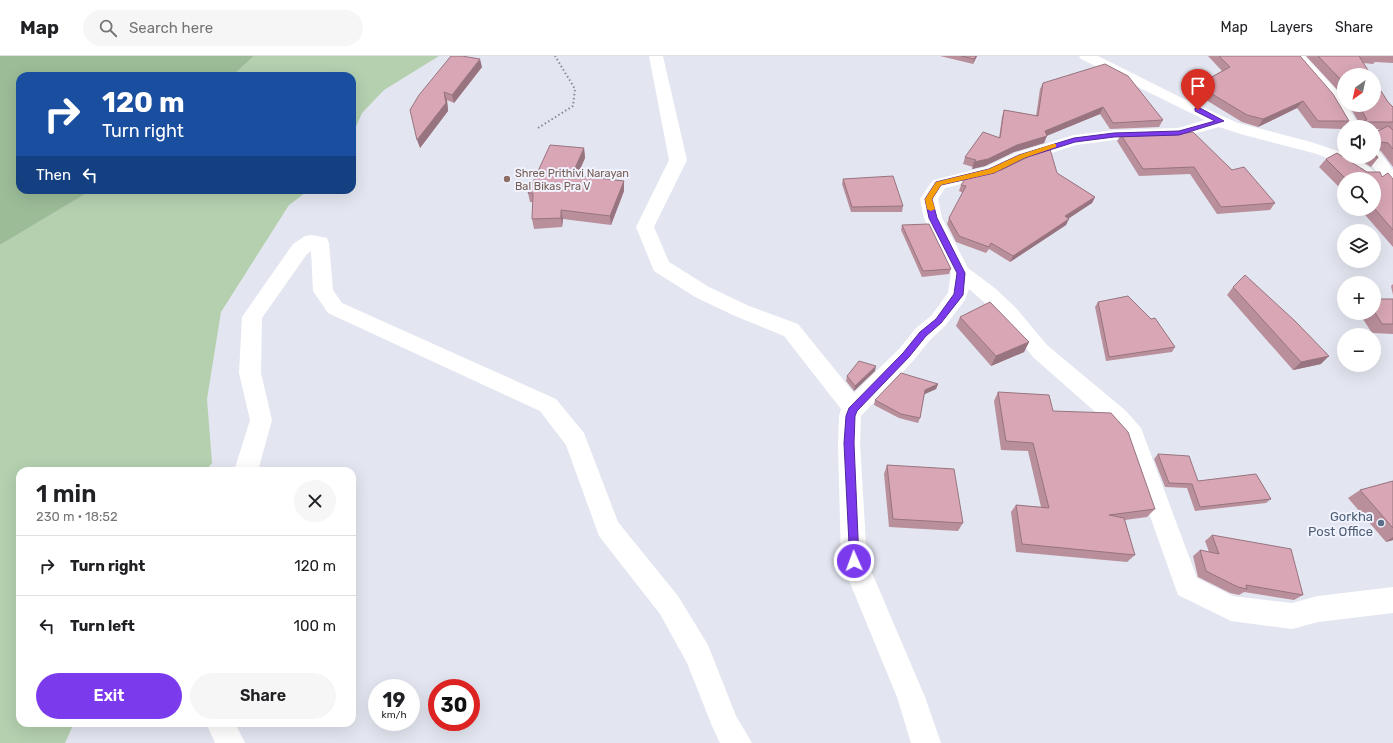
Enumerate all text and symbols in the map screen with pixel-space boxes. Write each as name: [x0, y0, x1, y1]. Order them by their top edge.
search box: [83, 10, 363, 46]
text: Map: [20, 16, 59, 39]
icon: search: [97, 17, 119, 39]
text: Search here: [129, 19, 213, 37]
text: Map: [1221, 19, 1248, 36]
text: Layers: [1270, 19, 1313, 36]
text: Share: [1335, 19, 1373, 36]
north arrow: [1337, 68, 1381, 112]
map controls: [1337, 68, 1381, 372]
pin: [1181, 69, 1215, 110]
icon: arrive: [1187, 75, 1209, 97]
text: 120 m: [102, 86, 185, 119]
icon: right: [36, 88, 88, 140]
text: Turn right: [102, 120, 184, 142]
button: sound: [1337, 120, 1381, 164]
icon: left: [79, 164, 101, 186]
text: Then: [36, 166, 71, 184]
place label: Shree Prithivi Narayan Bal Bikas Pra V: [515, 167, 629, 193]
button: search: [1337, 172, 1381, 216]
marker: Shree Prithivi Narayan Bal Bikas Pra V: [502, 174, 512, 184]
button: layers: [1337, 224, 1381, 268]
button: +: [1337, 276, 1381, 320]
button: −: [1337, 328, 1381, 372]
text: 1 min: [36, 480, 96, 508]
button: close: [294, 480, 336, 522]
text: 230 m · 18:52: [36, 509, 118, 524]
place label: Gorkha Post Office: [1308, 509, 1373, 539]
marker: Gorkha Post Office: [1376, 518, 1386, 528]
position arrow: [833, 540, 875, 582]
icon: right: [36, 555, 58, 577]
text: Turn right: [70, 557, 145, 575]
text: 120 m: [294, 557, 336, 575]
icon: left: [36, 615, 58, 637]
text: Turn left: [70, 617, 135, 635]
text: 100 m: [294, 617, 336, 635]
button: Exit: [36, 673, 182, 719]
button: Share: [190, 673, 336, 719]
speed limit sign: 30: [428, 679, 480, 731]
text: 19: [383, 688, 405, 712]
text: km/h: [382, 709, 406, 721]

